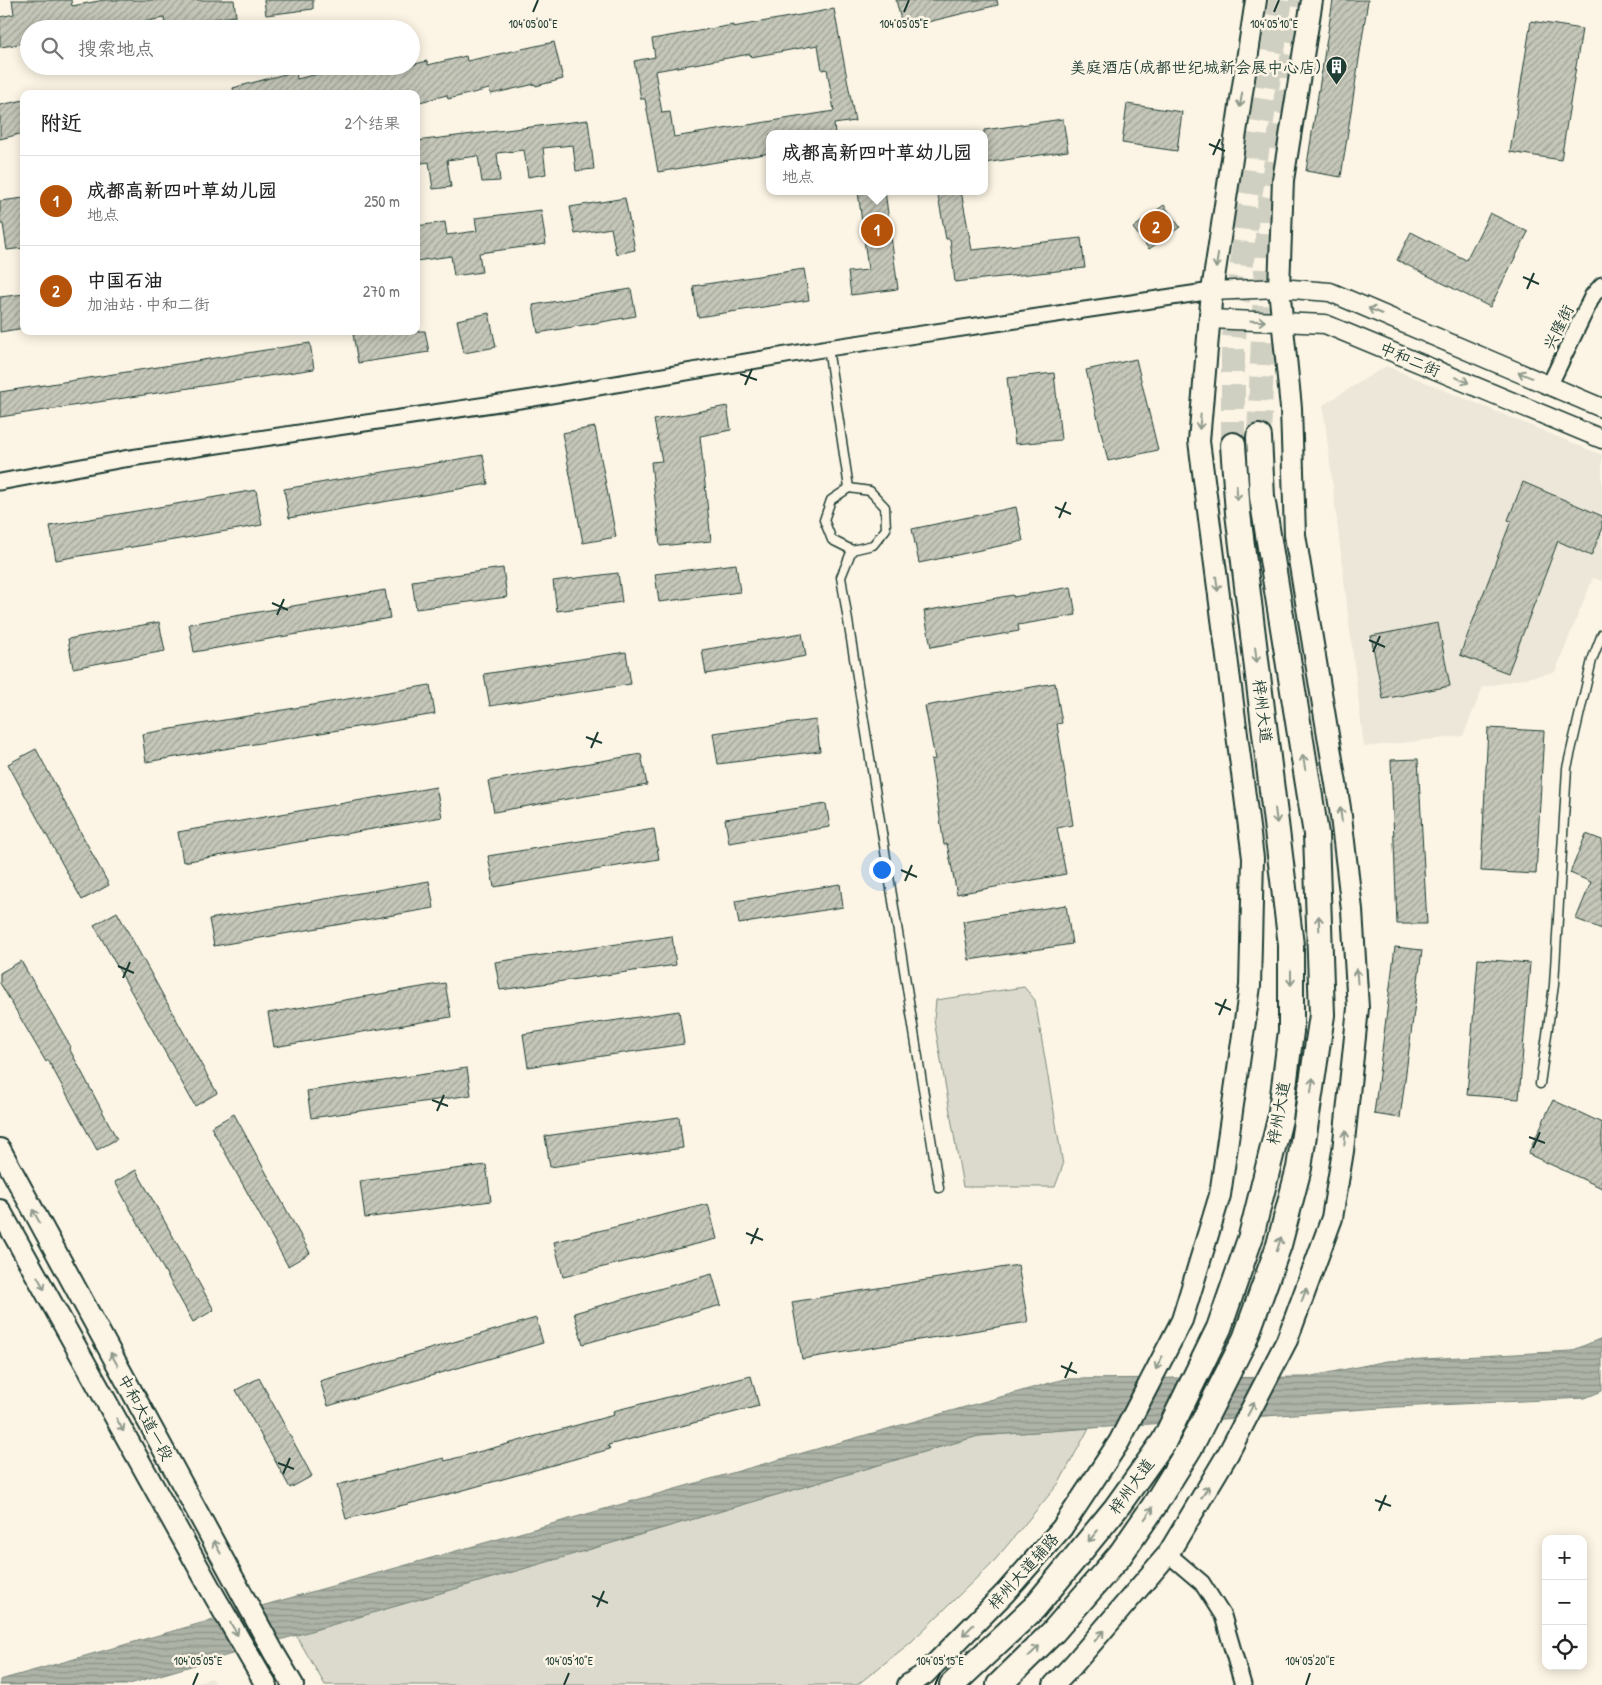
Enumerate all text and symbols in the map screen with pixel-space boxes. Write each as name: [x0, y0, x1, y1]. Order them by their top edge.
text: 104°05'00"E: [508, 15, 558, 32]
text: 104°05'05"E: [880, 15, 929, 32]
text: 104°05'10"E: [1250, 15, 1299, 32]
search box: [20, 20, 420, 75]
icon: search: [38, 34, 66, 62]
text: 搜索地点: [78, 35, 154, 61]
building icon: 美庭酒店(成都世纪城新会展中心店): [1325, 55, 1349, 86]
place label: 美庭酒店(成都世纪城新会展中心店): [1070, 56, 1321, 78]
one-way arrow: [1236, 92, 1246, 108]
text: 附近: [40, 108, 82, 137]
text: 2个结果: [345, 112, 400, 134]
popup: [766, 130, 988, 195]
text: 成都高新四叶草幼儿园: [782, 139, 972, 165]
text: 地点: [782, 165, 814, 187]
text: 成都高新四叶草幼儿园: [87, 177, 277, 203]
text: 1: [53, 190, 59, 212]
text: 250 m: [364, 190, 400, 212]
text: 地点: [87, 203, 119, 225]
pin: 2: [1140, 208, 1172, 246]
pin: 1: [861, 211, 893, 249]
one-way arrow: [1211, 252, 1221, 268]
text: 中国石油: [87, 267, 163, 293]
text: 2: [52, 280, 60, 302]
text: 270 m: [363, 280, 400, 302]
text: 加油站 · 中和二街: [87, 293, 210, 315]
street label: 兴隆街: [1538, 301, 1578, 353]
one-way arrow: [1368, 306, 1383, 316]
one-way arrow: [1250, 316, 1266, 325]
street label: 中和二街: [1376, 336, 1444, 382]
one-way arrow: [1518, 370, 1533, 380]
one-way arrow: [1454, 376, 1469, 386]
one-way arrow: [1196, 414, 1205, 430]
one-way arrow: [1232, 485, 1242, 501]
one-way arrow: [1212, 575, 1222, 591]
one-way arrow: [1251, 646, 1261, 662]
street label: 梓州大道: [1248, 678, 1278, 744]
one-way arrow: [1299, 754, 1309, 770]
one-way arrow: [1336, 807, 1346, 823]
one-way arrow: [1271, 808, 1281, 824]
your location: [869, 857, 895, 883]
one-way arrow: [1315, 916, 1324, 932]
one-way arrow: [1286, 969, 1296, 985]
one-way arrow: [1352, 969, 1361, 985]
one-way arrow: [1307, 1078, 1317, 1094]
street label: 梓州大道: [1262, 1080, 1294, 1146]
one-way arrow: [1340, 1130, 1350, 1146]
one-way arrow: [31, 1209, 41, 1224]
one-way arrow: [1275, 1237, 1284, 1252]
one-way arrow: [36, 1276, 46, 1291]
one-way arrow: [1300, 1287, 1309, 1303]
one-way arrow: [109, 1351, 119, 1366]
one-way arrow: [1154, 1356, 1164, 1371]
street label: 中和大道一段: [113, 1370, 179, 1464]
one-way arrow: [1246, 1401, 1256, 1416]
one-way arrow: [115, 1418, 125, 1433]
street label: 梓州大道: [1103, 1454, 1159, 1518]
one-way arrow: [1201, 1485, 1211, 1499]
one-way arrow: [1144, 1506, 1154, 1520]
street label: 梓州大道辅路: [983, 1528, 1063, 1614]
one-way arrow: [1088, 1529, 1099, 1542]
map controls: [1542, 1535, 1587, 1670]
button: +: [1542, 1535, 1587, 1580]
one-way arrow: [212, 1540, 222, 1555]
button: −: [1542, 1580, 1587, 1625]
one-way arrow: [230, 1622, 240, 1636]
one-way arrow: [962, 1624, 974, 1636]
button: locate: [1542, 1625, 1587, 1670]
one-way arrow: [1093, 1630, 1104, 1643]
one-way arrow: [1028, 1645, 1040, 1657]
text: 104°05'05"E: [174, 1652, 223, 1669]
text: 104°05'10"E: [545, 1652, 594, 1669]
text: 104°05'15"E: [916, 1652, 965, 1669]
text: 104°05'20"E: [1285, 1652, 1335, 1669]

